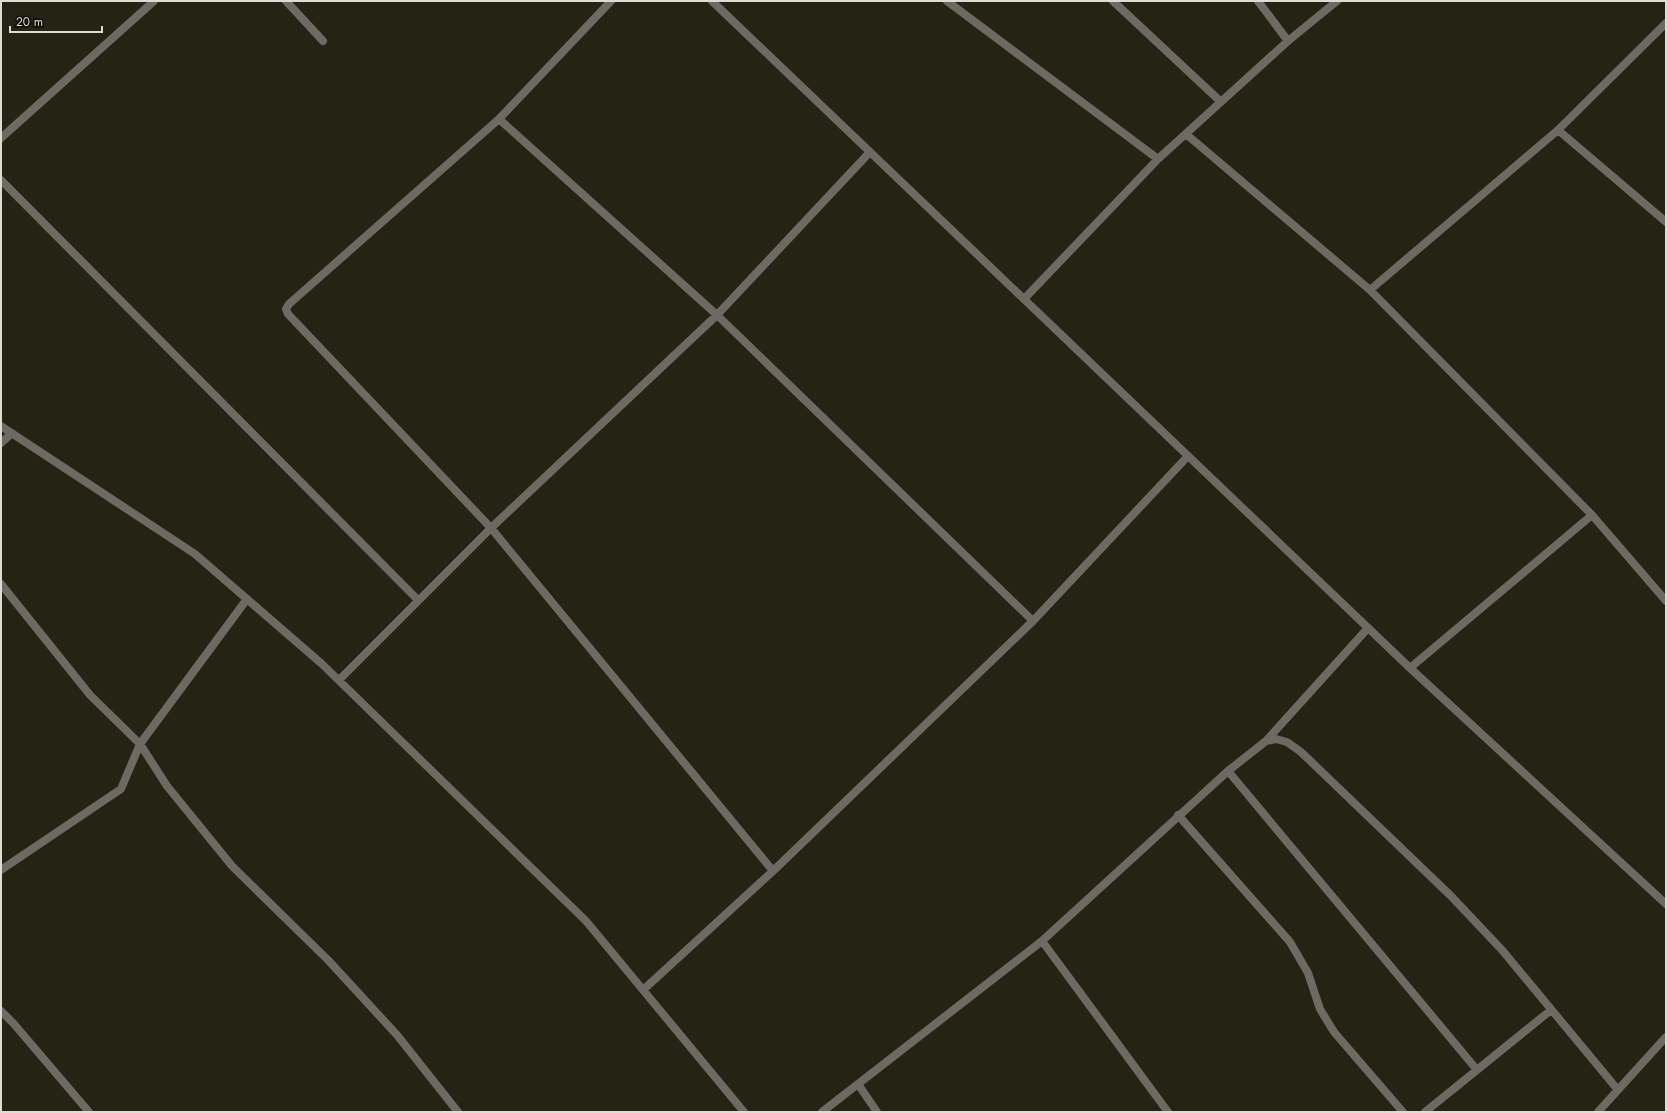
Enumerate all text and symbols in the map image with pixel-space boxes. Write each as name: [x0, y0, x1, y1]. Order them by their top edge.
scale bar: [10, 8, 102, 34]
text: 20 m: [16, 13, 43, 31]

